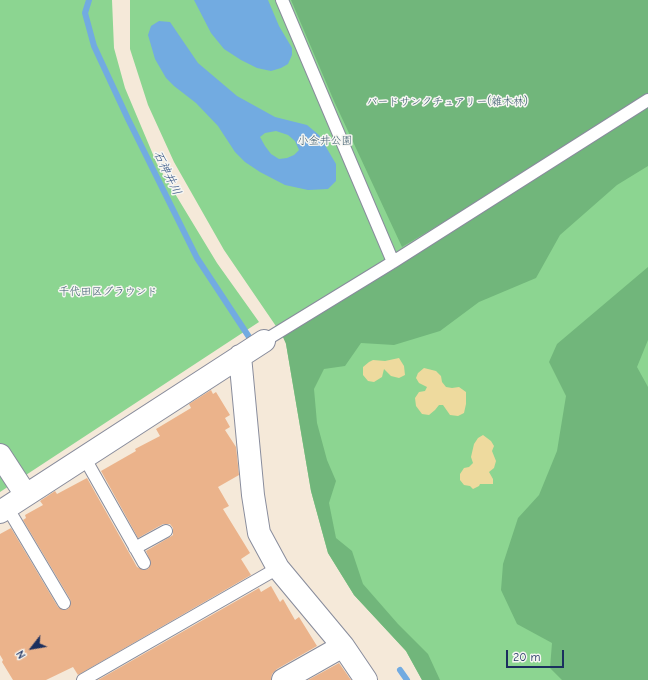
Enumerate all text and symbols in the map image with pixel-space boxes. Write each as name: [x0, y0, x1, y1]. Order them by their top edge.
park label: バードサンクチュアリー(雑木林): [366, 95, 528, 109]
park label: 小金井公園: [298, 134, 352, 148]
water label: 石神井川: [150, 148, 184, 198]
park label: 千代田区グラウンド: [59, 285, 157, 299]
north arrow: [12, 628, 52, 668]
scale bar: [508, 642, 566, 668]
text: N: [14, 648, 29, 661]
text: 20 m: [513, 650, 541, 664]

